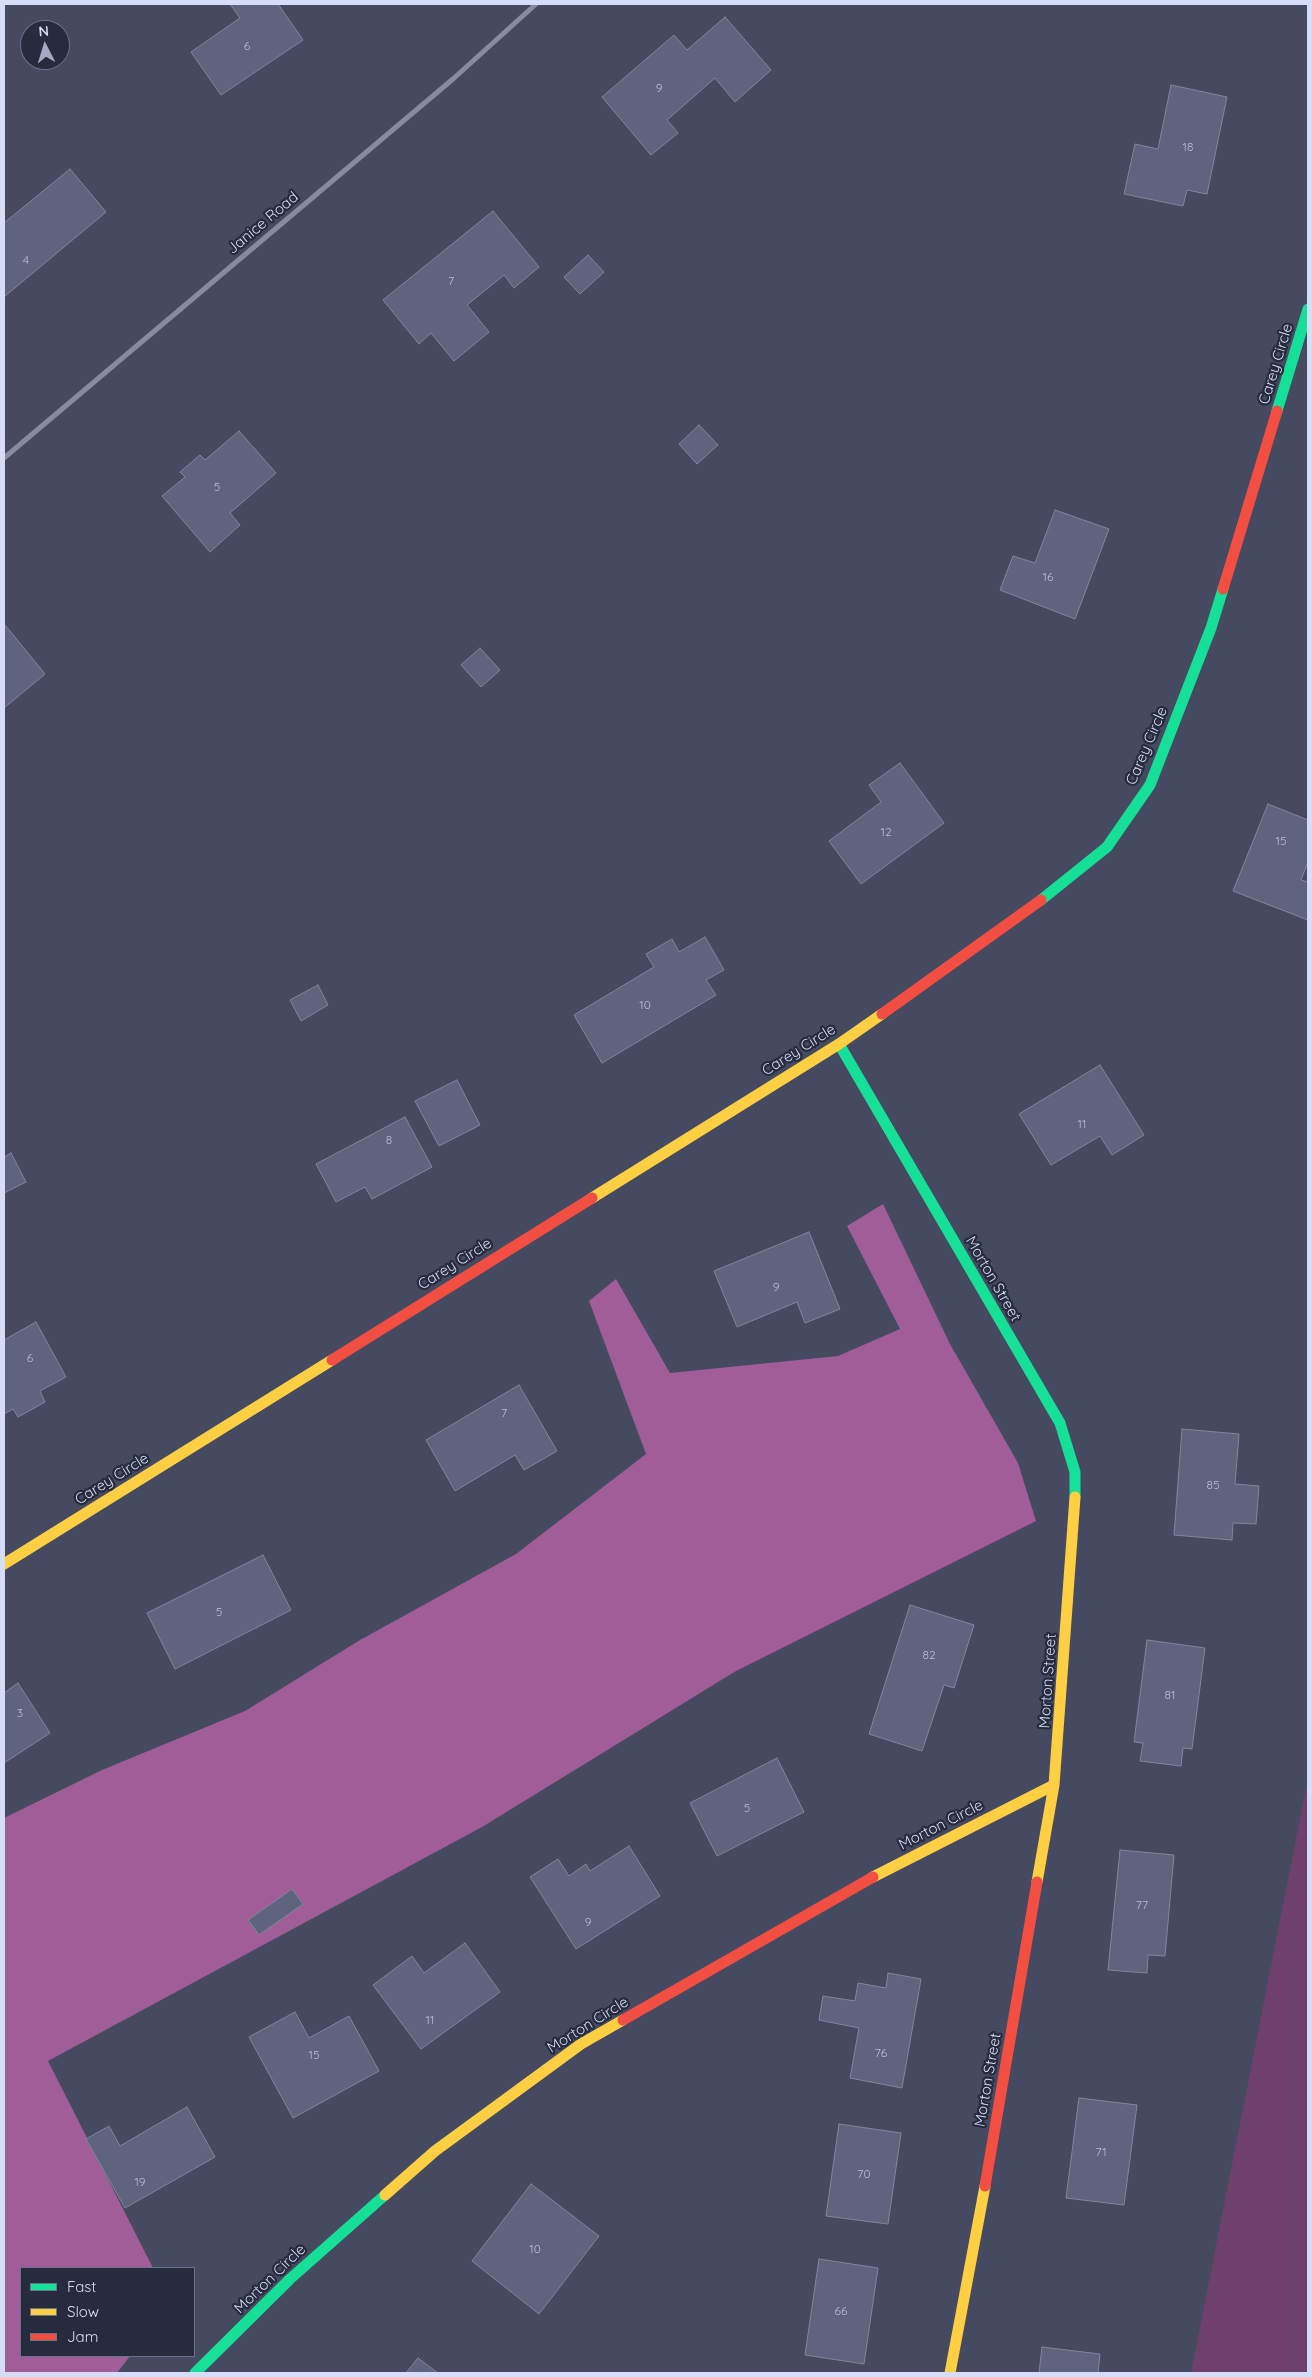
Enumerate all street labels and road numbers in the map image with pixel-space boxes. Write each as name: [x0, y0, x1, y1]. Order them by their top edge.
street label: Janice Road: [224, 188, 302, 258]
street label: Carey Circle: [1255, 322, 1297, 406]
street label: Carey Circle: [1122, 704, 1172, 788]
street label: Carey Circle: [759, 1020, 839, 1080]
street label: Morton Street: [961, 1233, 1025, 1325]
street label: Carey Circle: [415, 1234, 495, 1294]
street label: Carey Circle: [72, 1449, 152, 1509]
street label: Morton Street: [1036, 1633, 1060, 1729]
street label: Morton Circle: [896, 1796, 986, 1854]
street label: Morton Circle: [544, 1993, 632, 2057]
street label: Morton Street: [971, 2032, 1005, 2128]
street label: Morton Circle: [231, 2241, 309, 2317]

